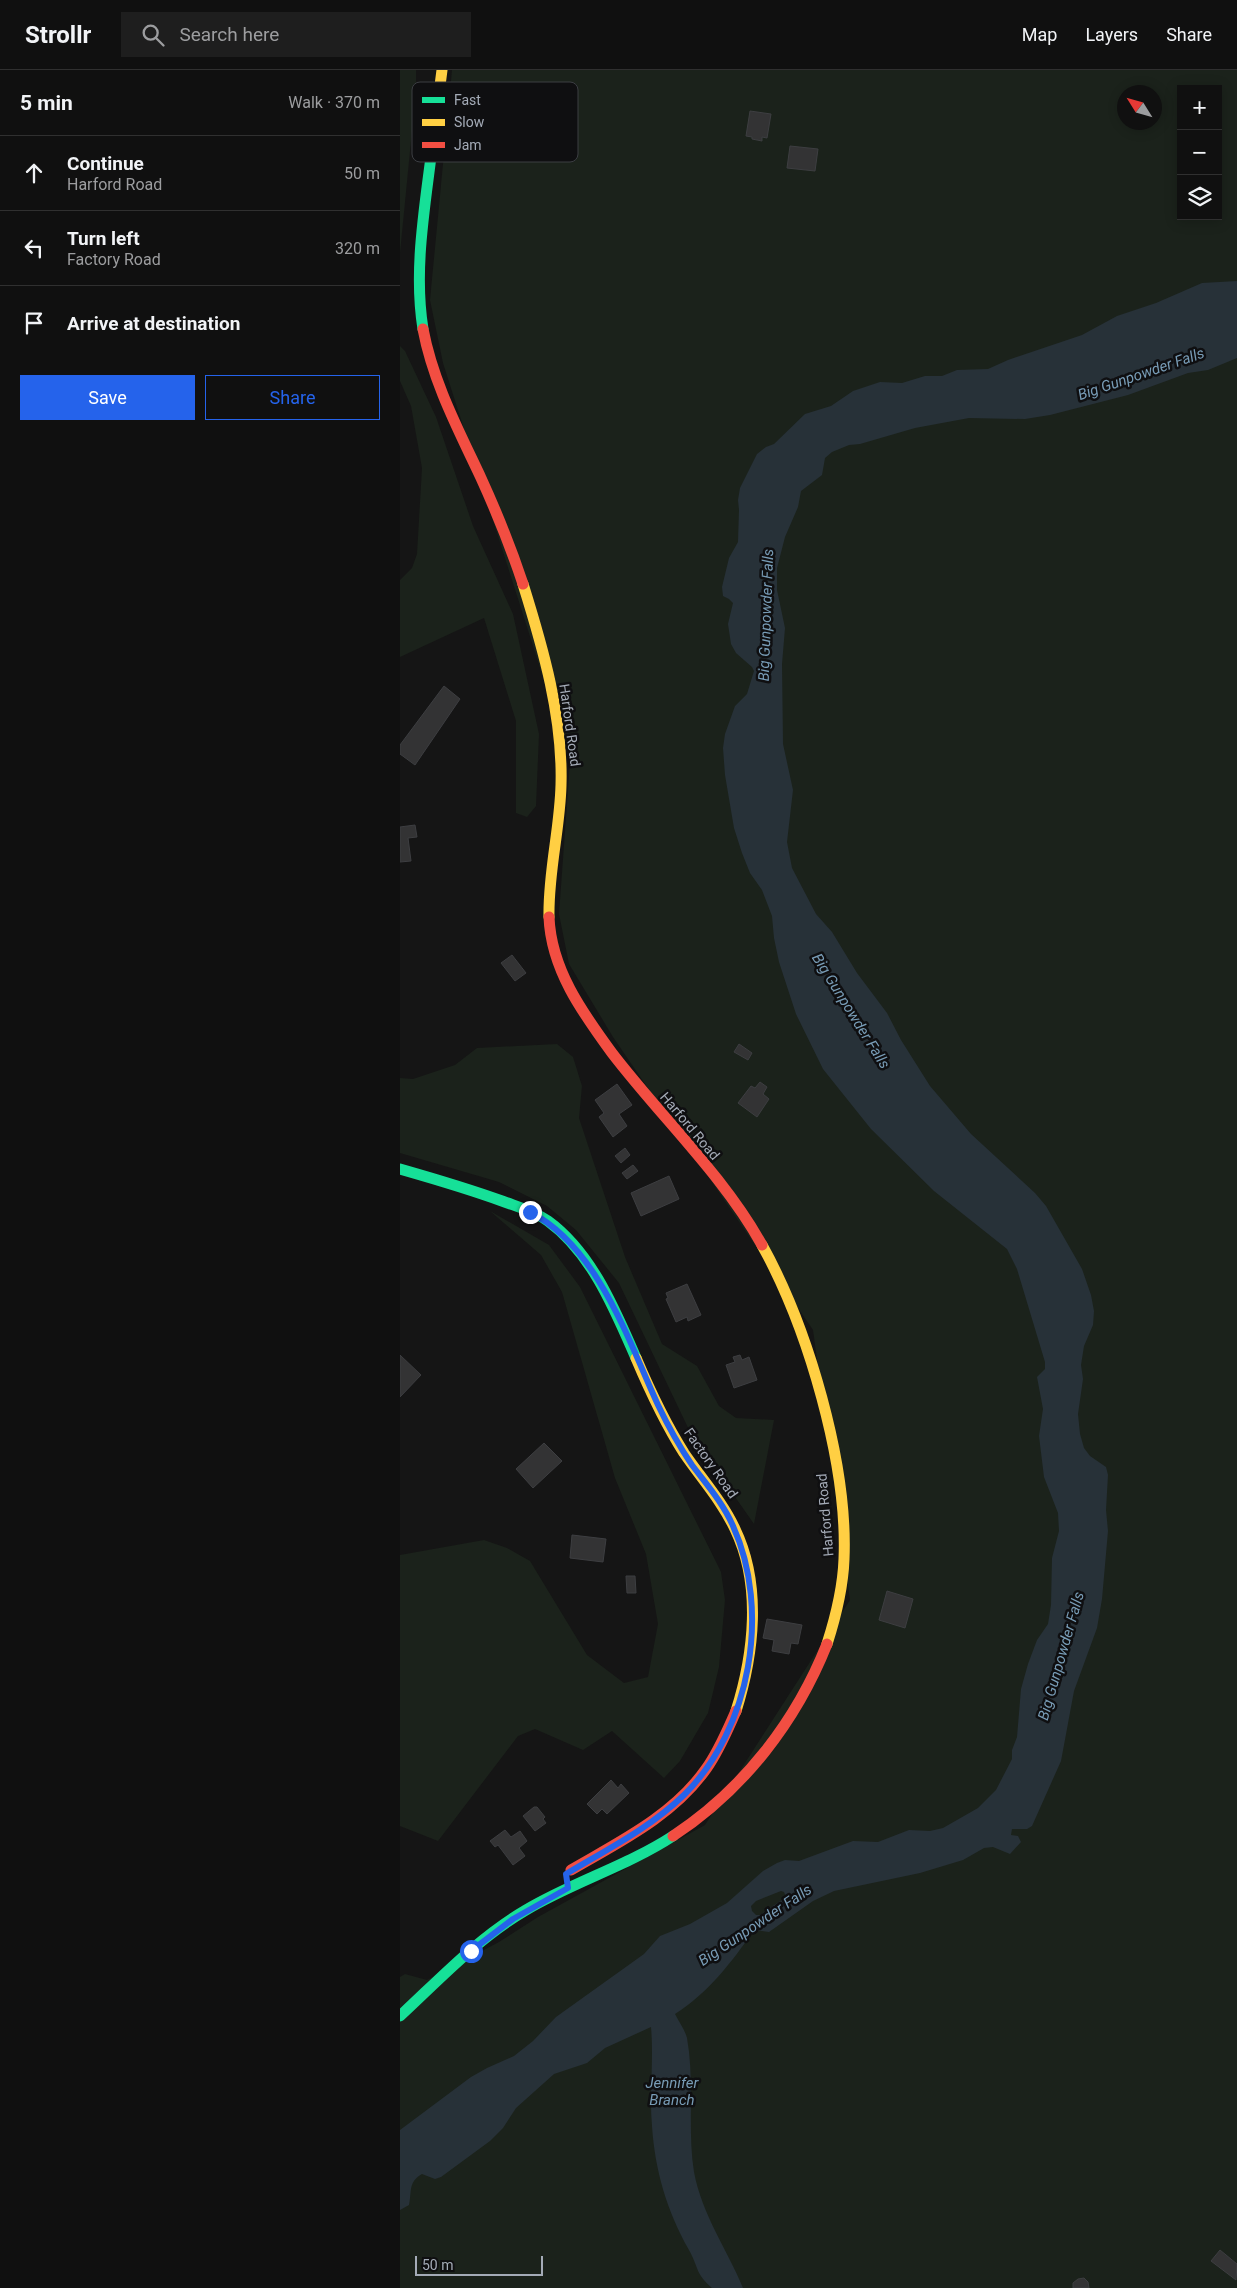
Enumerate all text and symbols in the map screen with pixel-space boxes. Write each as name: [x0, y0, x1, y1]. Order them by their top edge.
search box: [121, 12, 471, 57]
text: Strollr: [25, 21, 91, 49]
icon: search: [139, 21, 167, 49]
text: Search here: [179, 23, 279, 46]
text: Map: [1022, 24, 1057, 45]
text: Layers: [1085, 24, 1138, 45]
text: Share: [1166, 24, 1212, 45]
legend: [412, 82, 578, 162]
north arrow: [1117, 85, 1162, 130]
map controls: [1177, 85, 1222, 220]
button: +: [1177, 85, 1222, 130]
text: 5 min: [20, 91, 73, 115]
text: Fast: [454, 92, 481, 108]
text: Walk · 370 m: [288, 93, 380, 112]
text: Slow: [454, 114, 485, 130]
button: −: [1177, 130, 1222, 175]
text: Jam: [454, 137, 482, 153]
text: Continue: [67, 152, 144, 175]
icon: ahead: [20, 159, 48, 187]
text: 50 m: [344, 164, 380, 183]
text: Harford Road: [67, 175, 162, 194]
button: layers: [1177, 175, 1222, 220]
text: Turn left: [67, 227, 140, 250]
icon: left: [20, 234, 48, 262]
text: 320 m: [335, 239, 380, 258]
text: Factory Road: [67, 250, 161, 269]
icon: arrive: [20, 309, 48, 337]
text: Arrive at destination: [67, 312, 240, 335]
water label: Big Gunpowder Falls: [1075, 344, 1207, 404]
button: Save: [20, 375, 195, 420]
button: Share: [205, 375, 380, 420]
water label: Big Gunpowder Falls: [755, 548, 777, 682]
street label: Harford Road: [556, 683, 584, 767]
water label: Big Gunpowder Falls: [808, 950, 894, 1072]
street label: Harford Road: [657, 1089, 723, 1163]
route end: [519, 1201, 542, 1224]
street label: Factory Road: [681, 1425, 741, 1501]
street label: Harford Road: [813, 1473, 837, 1557]
water label: Big Gunpowder Falls: [1034, 1590, 1088, 1722]
water label: Big Gunpowder Falls: [695, 1880, 815, 1970]
route start: [460, 1940, 483, 1963]
water label: Jennifer Branch: [646, 2074, 700, 2109]
scale bar: [415, 2253, 542, 2276]
text: 50 m: [422, 2257, 454, 2273]

